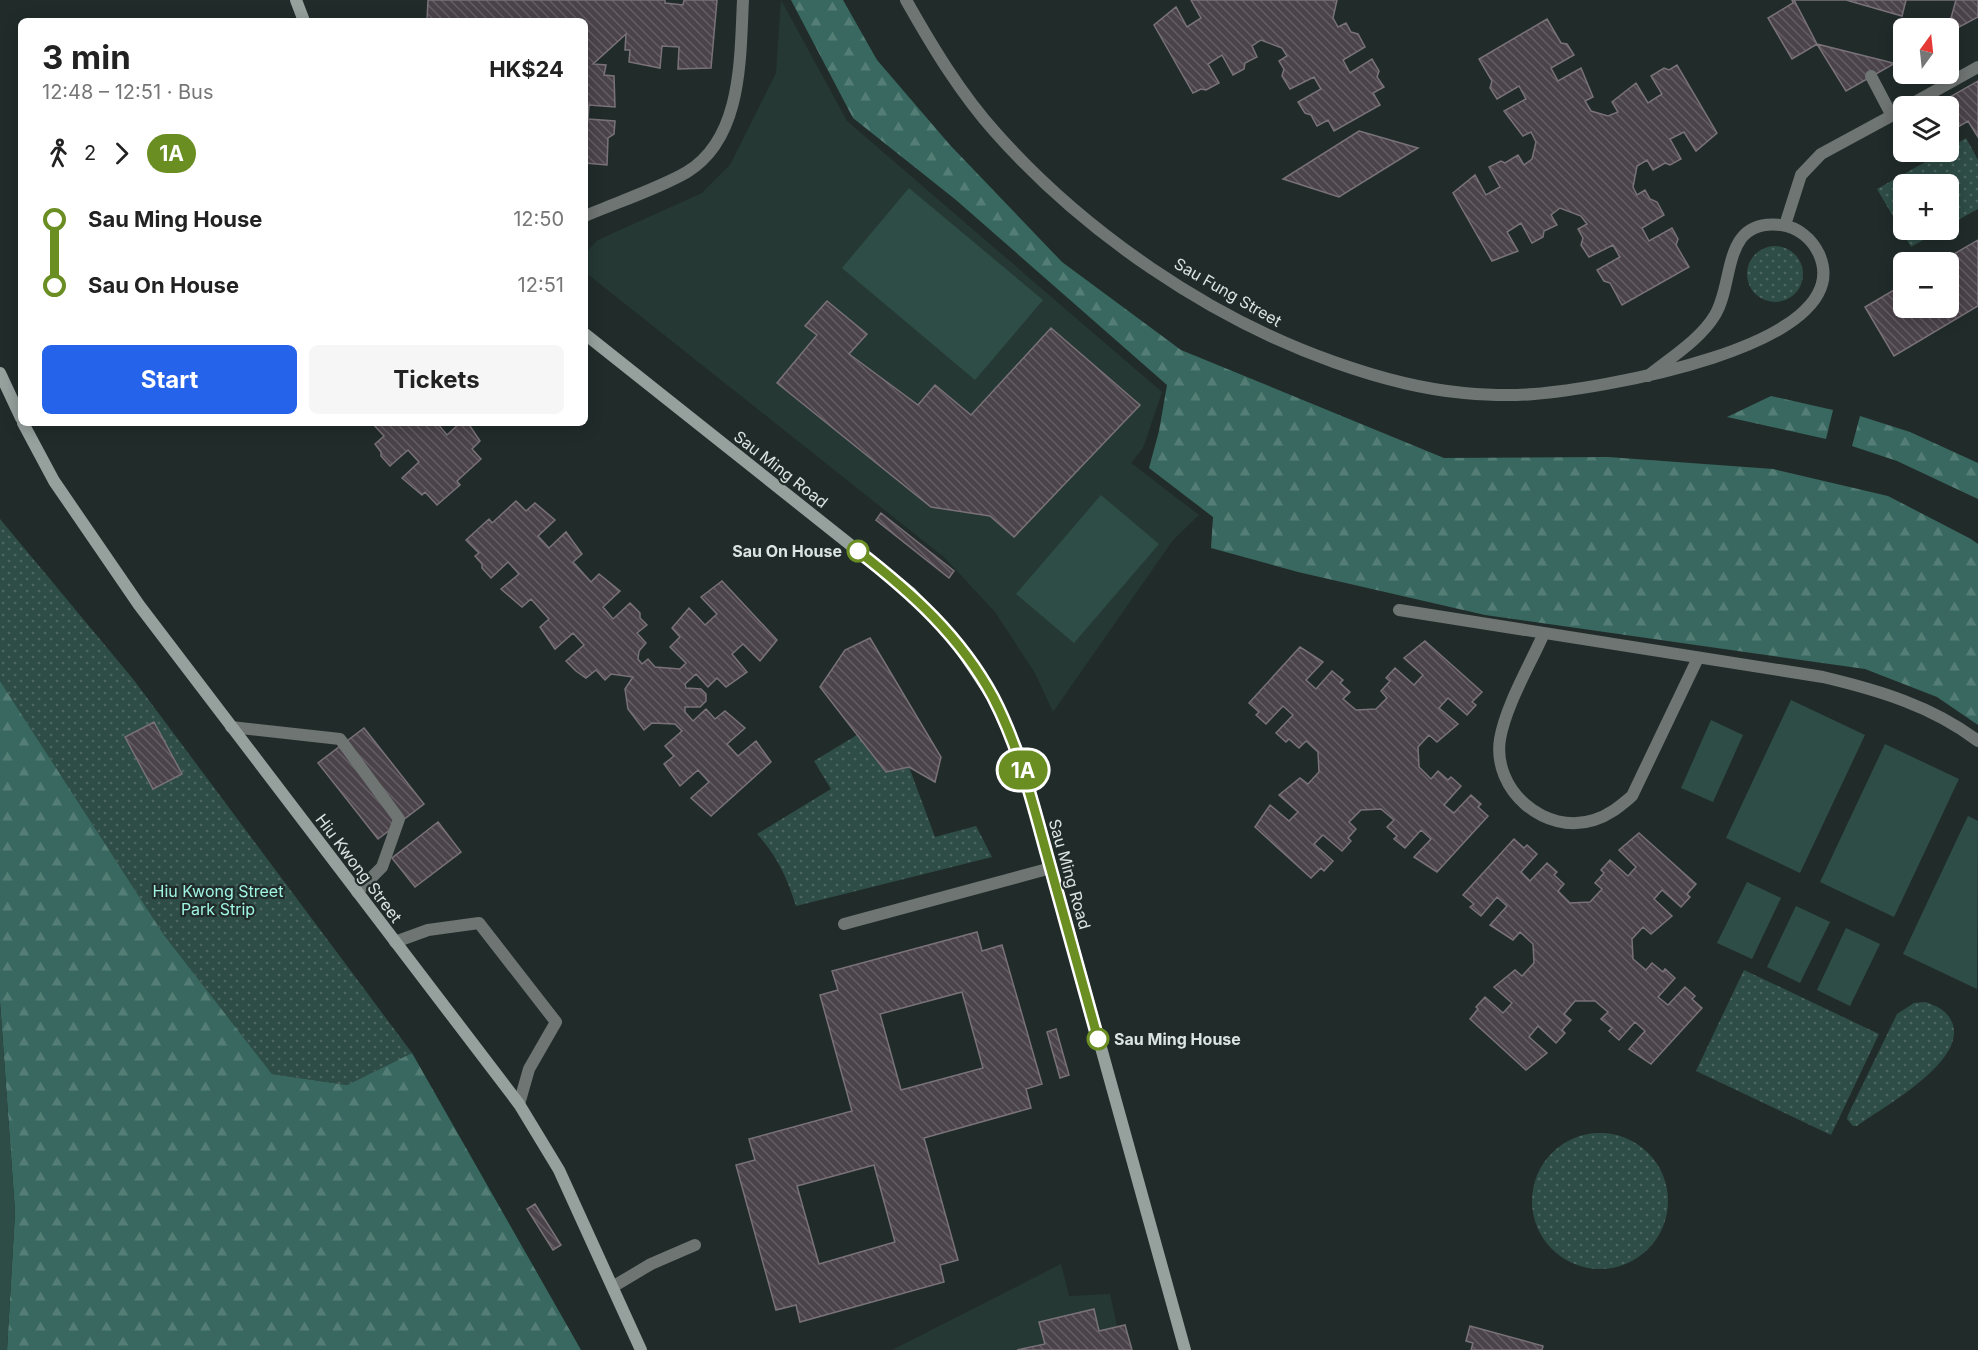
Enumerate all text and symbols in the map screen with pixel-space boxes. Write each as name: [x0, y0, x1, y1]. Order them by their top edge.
north arrow: [1893, 18, 1959, 84]
map controls: [1893, 18, 1959, 318]
text: 3 min: [42, 37, 131, 77]
text: HK$24: [489, 56, 564, 82]
text: 12:48 – 12:51 · Bus: [42, 80, 214, 104]
button: layers: [1893, 96, 1959, 162]
icon: walk: [42, 137, 75, 170]
icon: forward: [105, 137, 138, 170]
text: 2: [84, 141, 96, 165]
text: 1A: [159, 141, 184, 166]
button: +: [1893, 174, 1959, 240]
text: Sau Ming House: [88, 206, 262, 232]
text: 12:50: [513, 207, 564, 231]
button: −: [1893, 252, 1959, 318]
street label: Sau Fung Street: [1171, 253, 1285, 331]
text: Sau On House: [88, 272, 239, 298]
text: 12:51: [518, 273, 564, 297]
button: Start: [42, 345, 297, 414]
button: Tickets: [309, 345, 564, 414]
street label: Sau Ming Road: [730, 426, 832, 512]
marker: Sau On House: [847, 540, 869, 562]
place label: Sau On House: [732, 541, 842, 561]
line badge: 1A: [996, 750, 1050, 790]
text: 1A: [1011, 758, 1035, 783]
street label: Hiu Kwong Street: [312, 810, 406, 926]
street label: Sau Ming Road: [1045, 816, 1095, 932]
park label: Hiu Kwong Street Park Strip: [153, 881, 283, 919]
marker: Sau Ming House: [1087, 1028, 1109, 1050]
place label: Sau Ming House: [1114, 1029, 1241, 1049]

